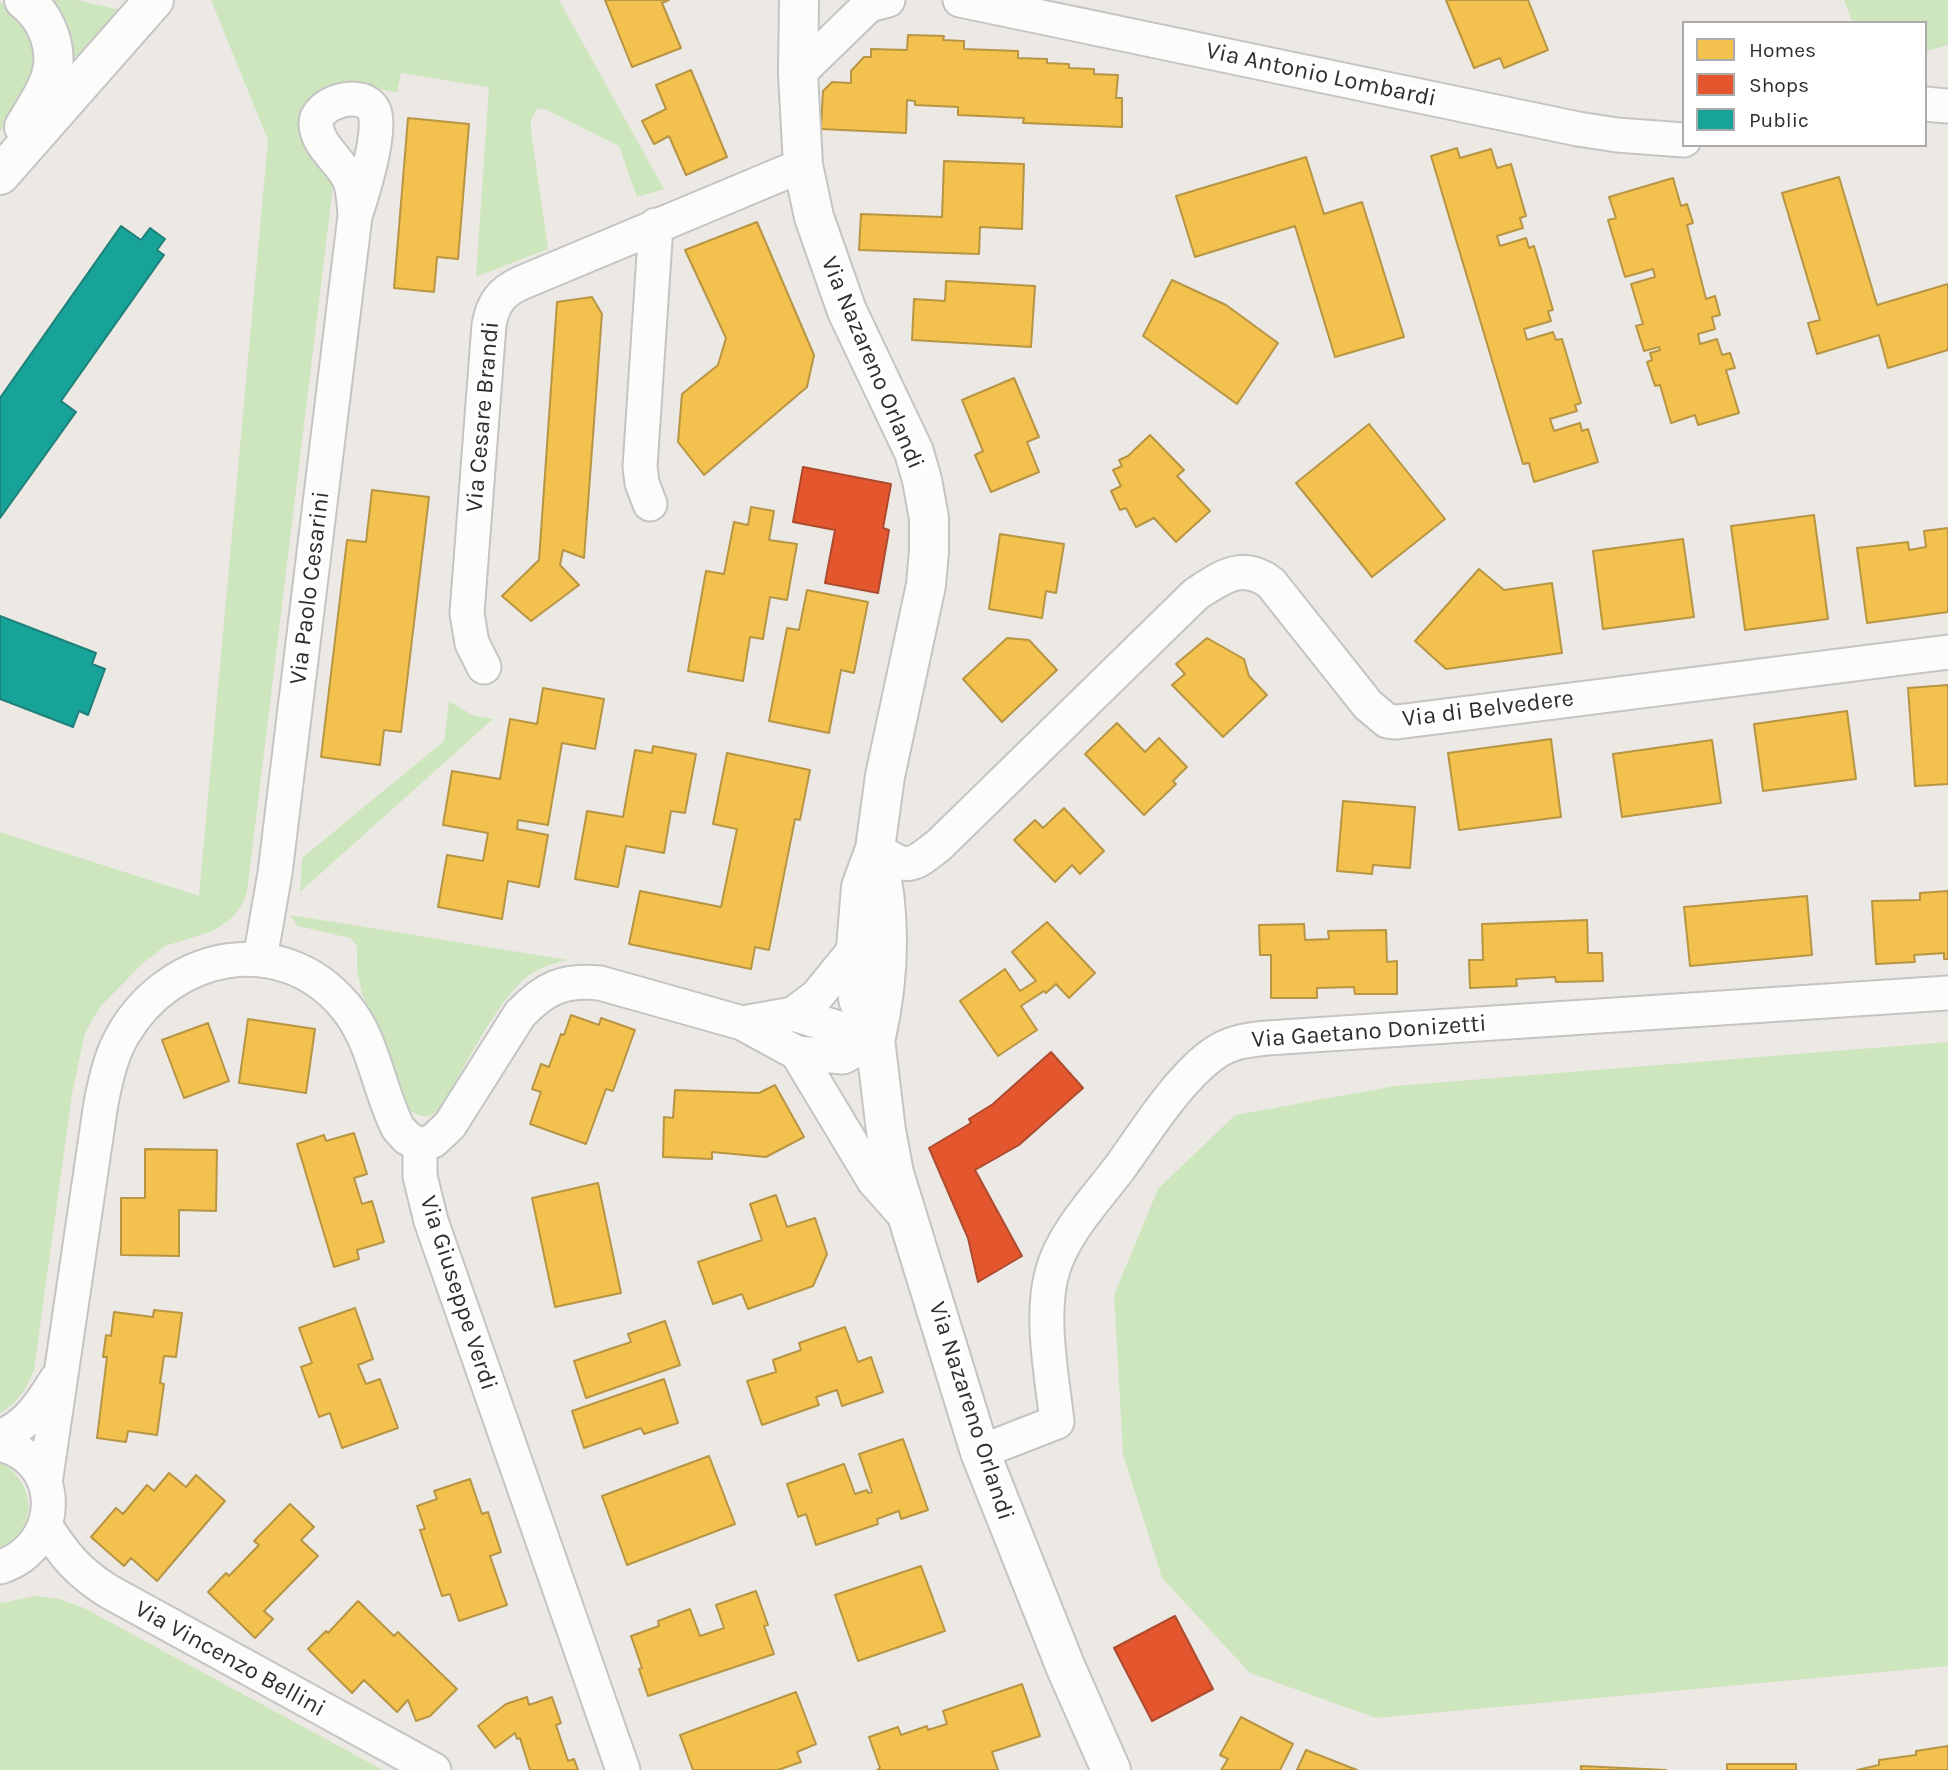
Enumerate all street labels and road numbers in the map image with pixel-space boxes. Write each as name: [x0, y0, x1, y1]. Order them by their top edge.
street label: Via Antonio Lombardi: [1203, 37, 1439, 113]
street label: Via Nazareno Orlandi: [814, 252, 930, 474]
street label: Via Cesare Brandi: [460, 320, 506, 514]
street label: Via Paolo Cesarini: [284, 489, 336, 687]
street label: Via di Belvedere: [1401, 684, 1575, 734]
street label: Via Gaetano Donizetti: [1250, 1009, 1488, 1055]
street label: Via Giuseppe Verdi: [413, 1192, 503, 1394]
street label: Via Nazareno Orlandi: [922, 1298, 1020, 1524]
street label: Via Vincenzo Bellini: [130, 1595, 330, 1723]

